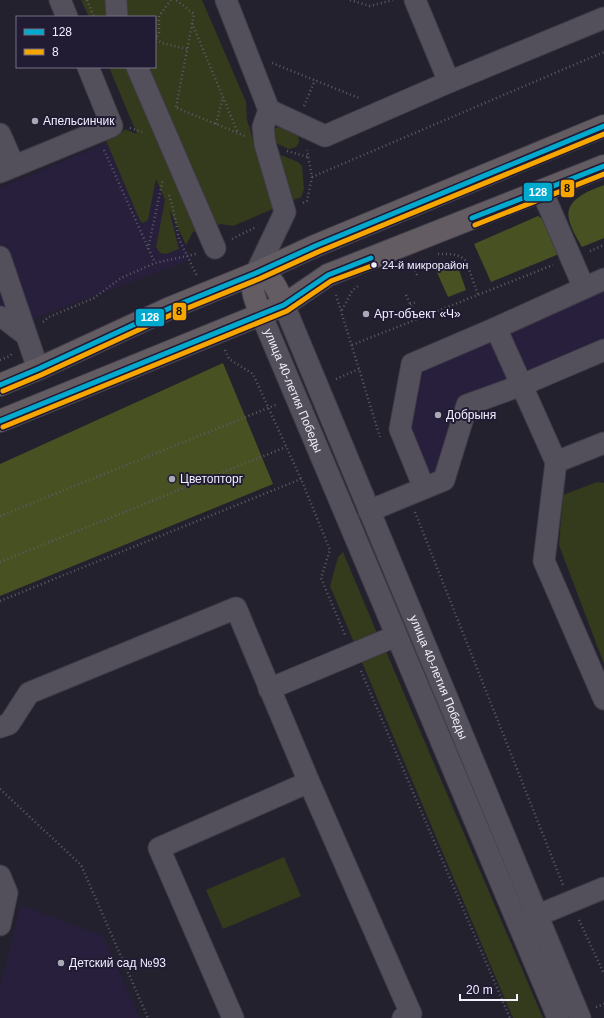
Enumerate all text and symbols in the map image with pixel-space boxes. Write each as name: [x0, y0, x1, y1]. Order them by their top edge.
legend: [16, 16, 156, 68]
text: 128: [52, 25, 72, 39]
text: 8: [52, 45, 59, 59]
place label: Апельсинчик: [43, 114, 115, 128]
marker: Апельсинчик: [30, 116, 40, 126]
line badge: 8: [560, 179, 575, 198]
line badge: 128: [523, 182, 553, 202]
text: 8: [564, 182, 570, 194]
text: 128: [529, 186, 547, 198]
place label: 24-й микрорайон: [382, 259, 468, 271]
marker: 24-й микрорайон: [369, 260, 379, 270]
line badge: 8: [172, 302, 187, 321]
text: 8: [176, 305, 182, 317]
place label: Арт-объект «Ч»: [374, 307, 461, 321]
line badge: 128: [135, 308, 165, 327]
marker: Арт-объект «Ч»: [361, 309, 371, 319]
text: 128: [141, 311, 159, 323]
street label: улица 40-летия Победы: [261, 326, 326, 455]
place label: Добрыня: [446, 408, 496, 422]
marker: Добрыня: [433, 410, 443, 420]
place label: Цветопторг: [180, 472, 244, 486]
marker: Цветопторг: [167, 474, 177, 484]
street label: улица 40-летия Победы: [407, 613, 471, 741]
place label: Детский сад №93: [69, 956, 166, 970]
marker: Детский сад №93: [56, 958, 66, 968]
scale bar: [460, 976, 517, 1002]
text: 20 m: [466, 983, 493, 997]

